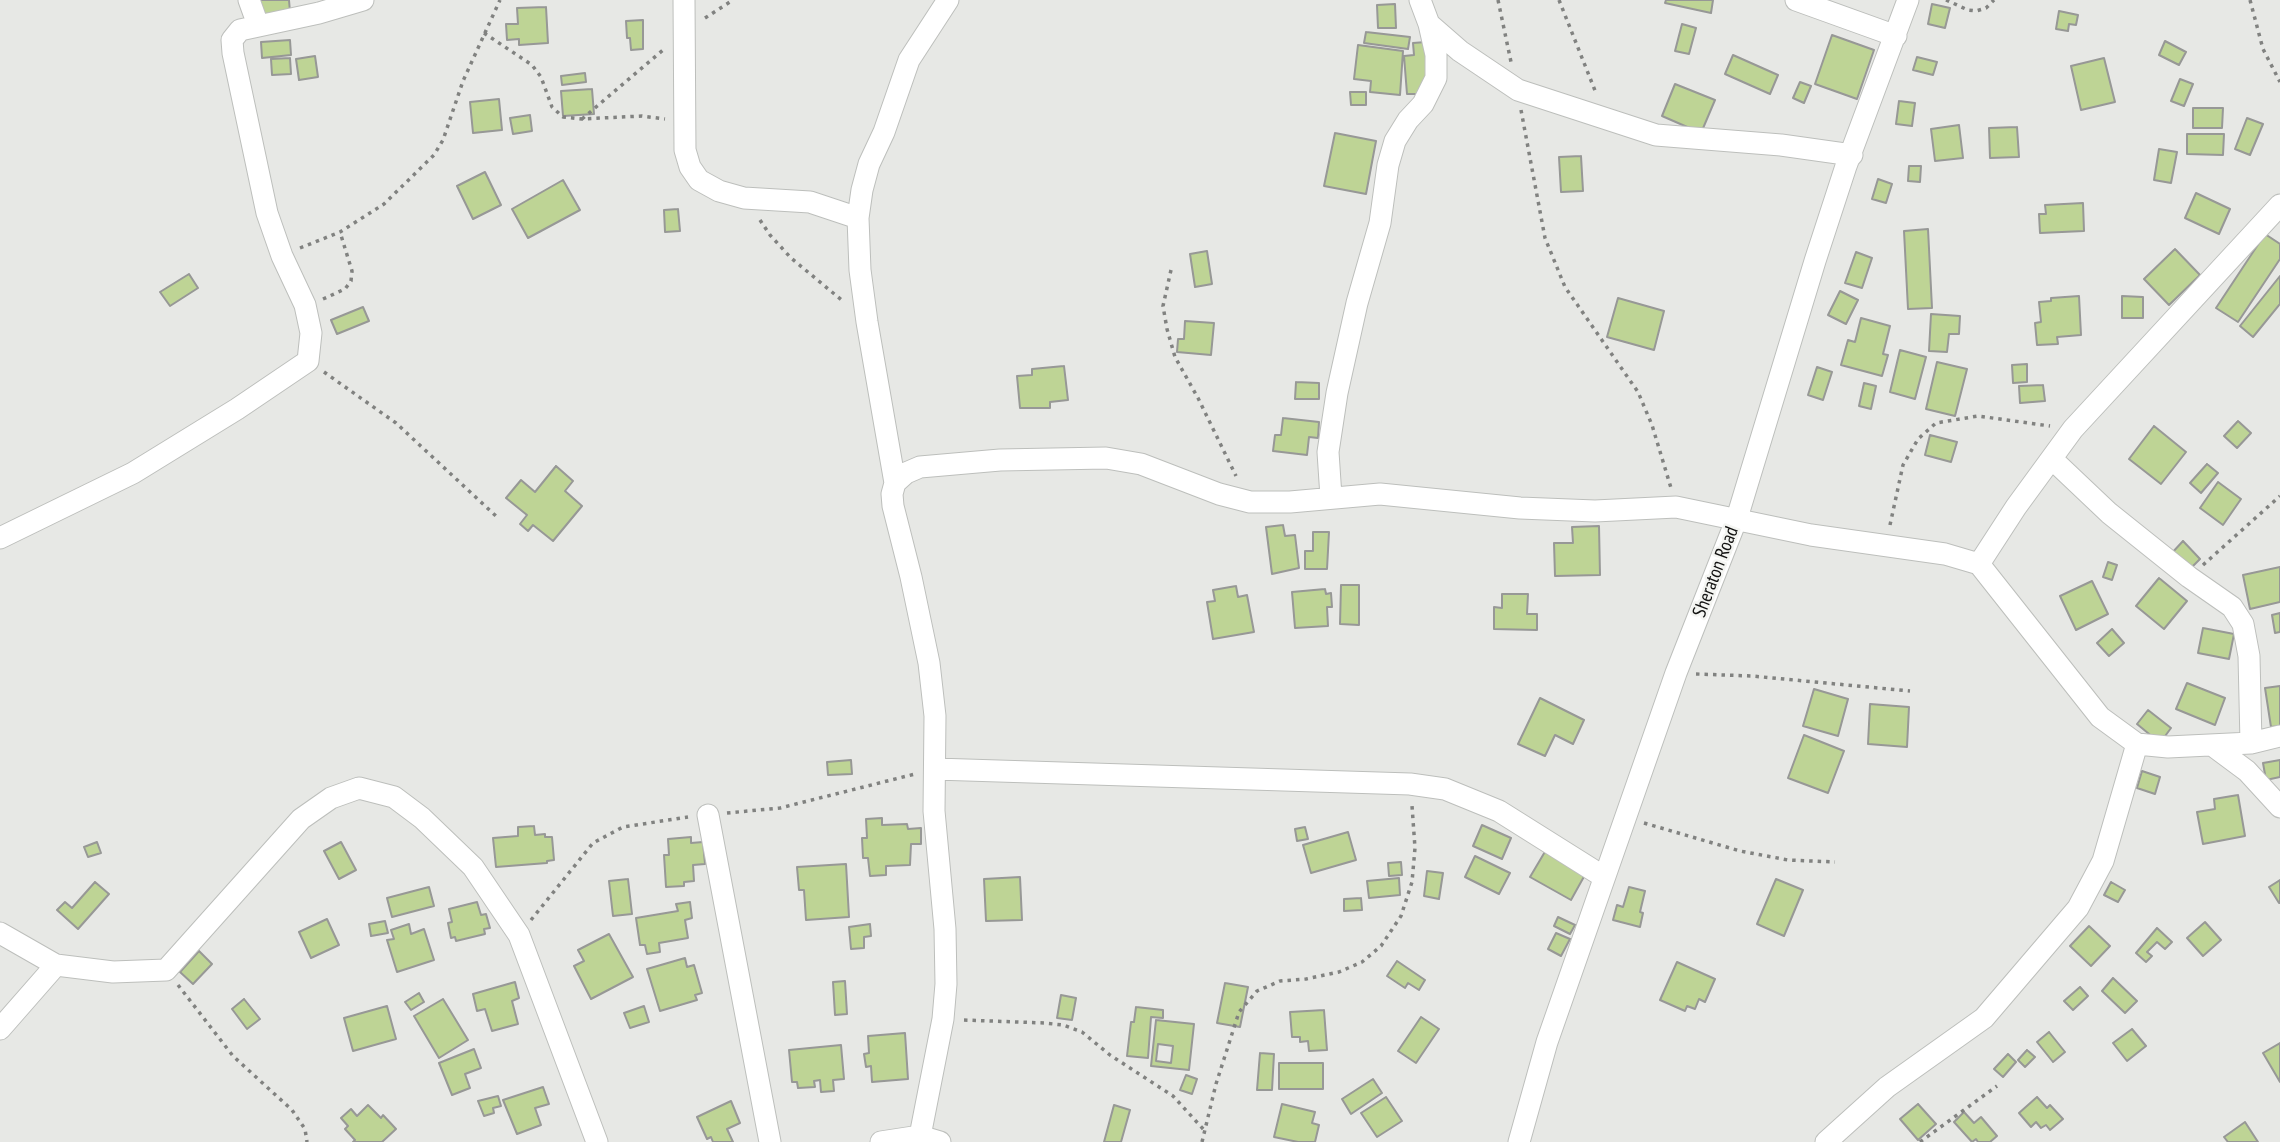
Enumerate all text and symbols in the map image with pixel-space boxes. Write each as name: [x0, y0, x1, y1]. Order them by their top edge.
street label: Sheraton Road: [1688, 523, 1744, 621]

